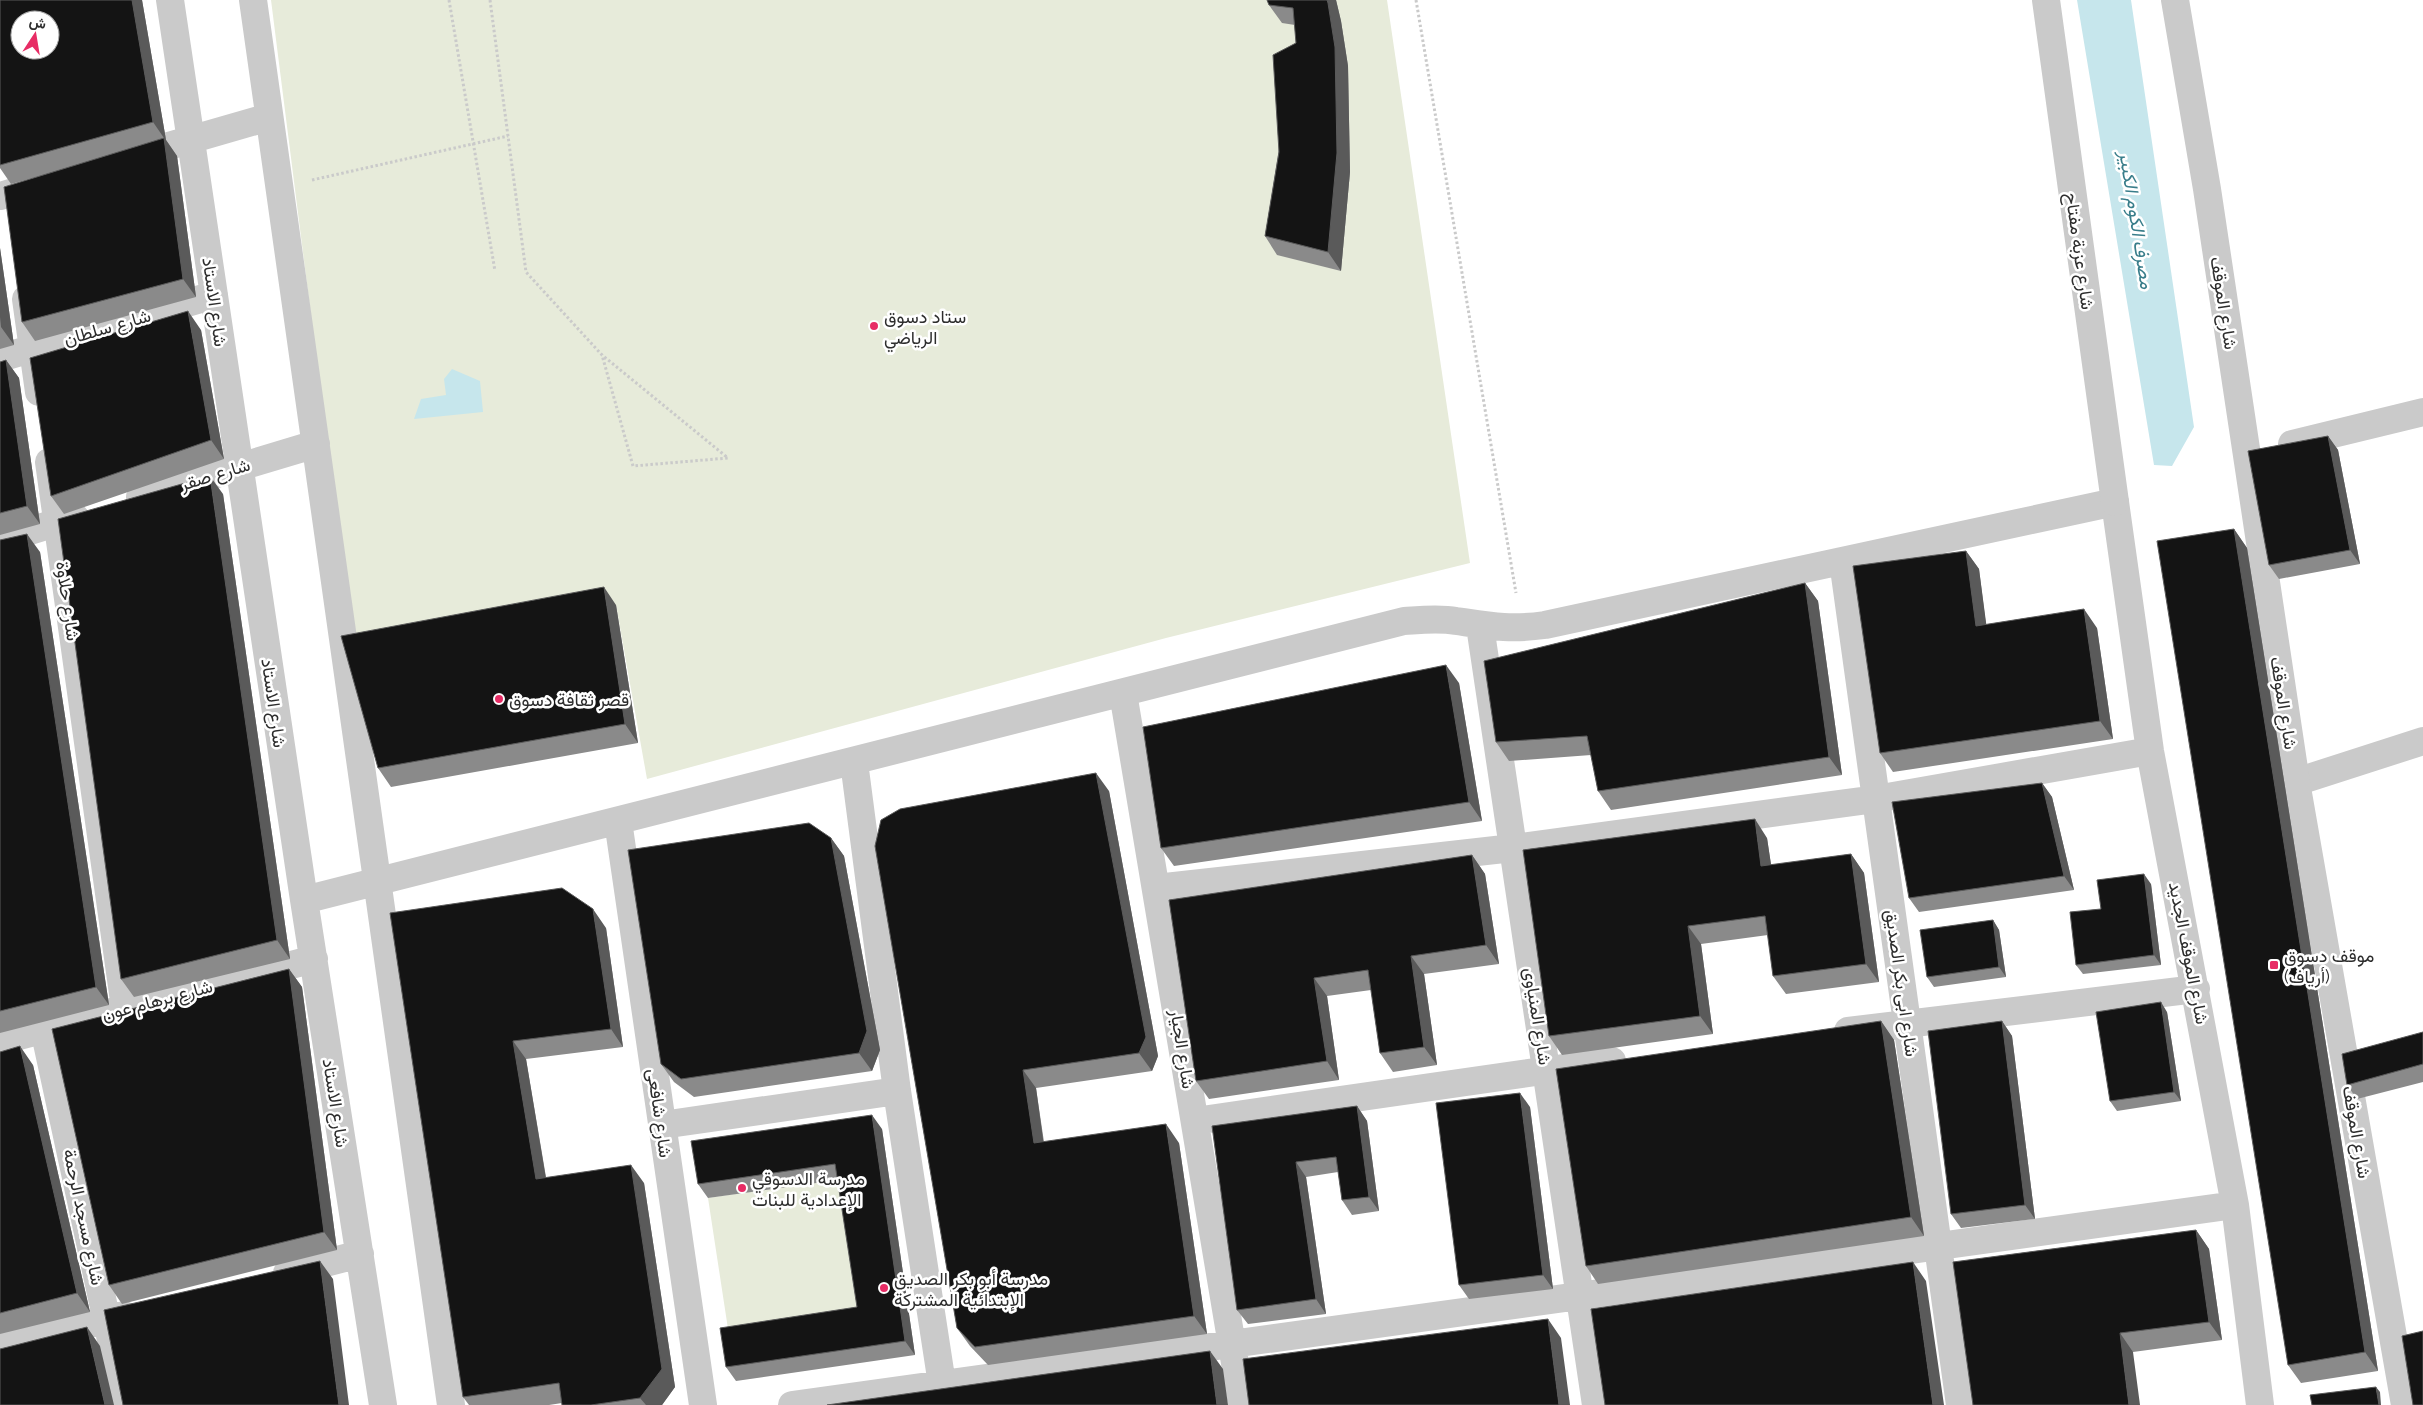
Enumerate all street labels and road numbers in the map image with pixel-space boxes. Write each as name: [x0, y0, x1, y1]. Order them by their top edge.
street label: شارع عزبة مفتاح: [2059, 191, 2099, 311]
street label: شارع الموقف: [2204, 255, 2242, 351]
street label: شارع الاستاد: [196, 256, 232, 348]
street label: شارع سلطان: [61, 305, 154, 351]
street label: شارع صقر: [177, 453, 253, 497]
street label: شارع حلاوة: [50, 560, 84, 642]
street label: شارع الموقف: [2264, 655, 2302, 751]
street label: شارع الاستاد: [255, 657, 291, 749]
street label: شارع الموقف الجديد: [2163, 880, 2213, 1026]
street label: شارع ابى بكر الصديق: [1879, 908, 1923, 1058]
street label: شارع المنياوى: [1518, 966, 1556, 1067]
street label: شارع برهام عون: [99, 975, 215, 1027]
street label: شارع الجيار: [1164, 1007, 1200, 1090]
street label: شارع الاستاد: [317, 1057, 353, 1149]
street label: شارع شافعى: [641, 1067, 677, 1159]
street label: شارع الموقف: [2337, 1084, 2375, 1180]
street label: شارع مسجد الرحمة: [57, 1147, 109, 1287]

